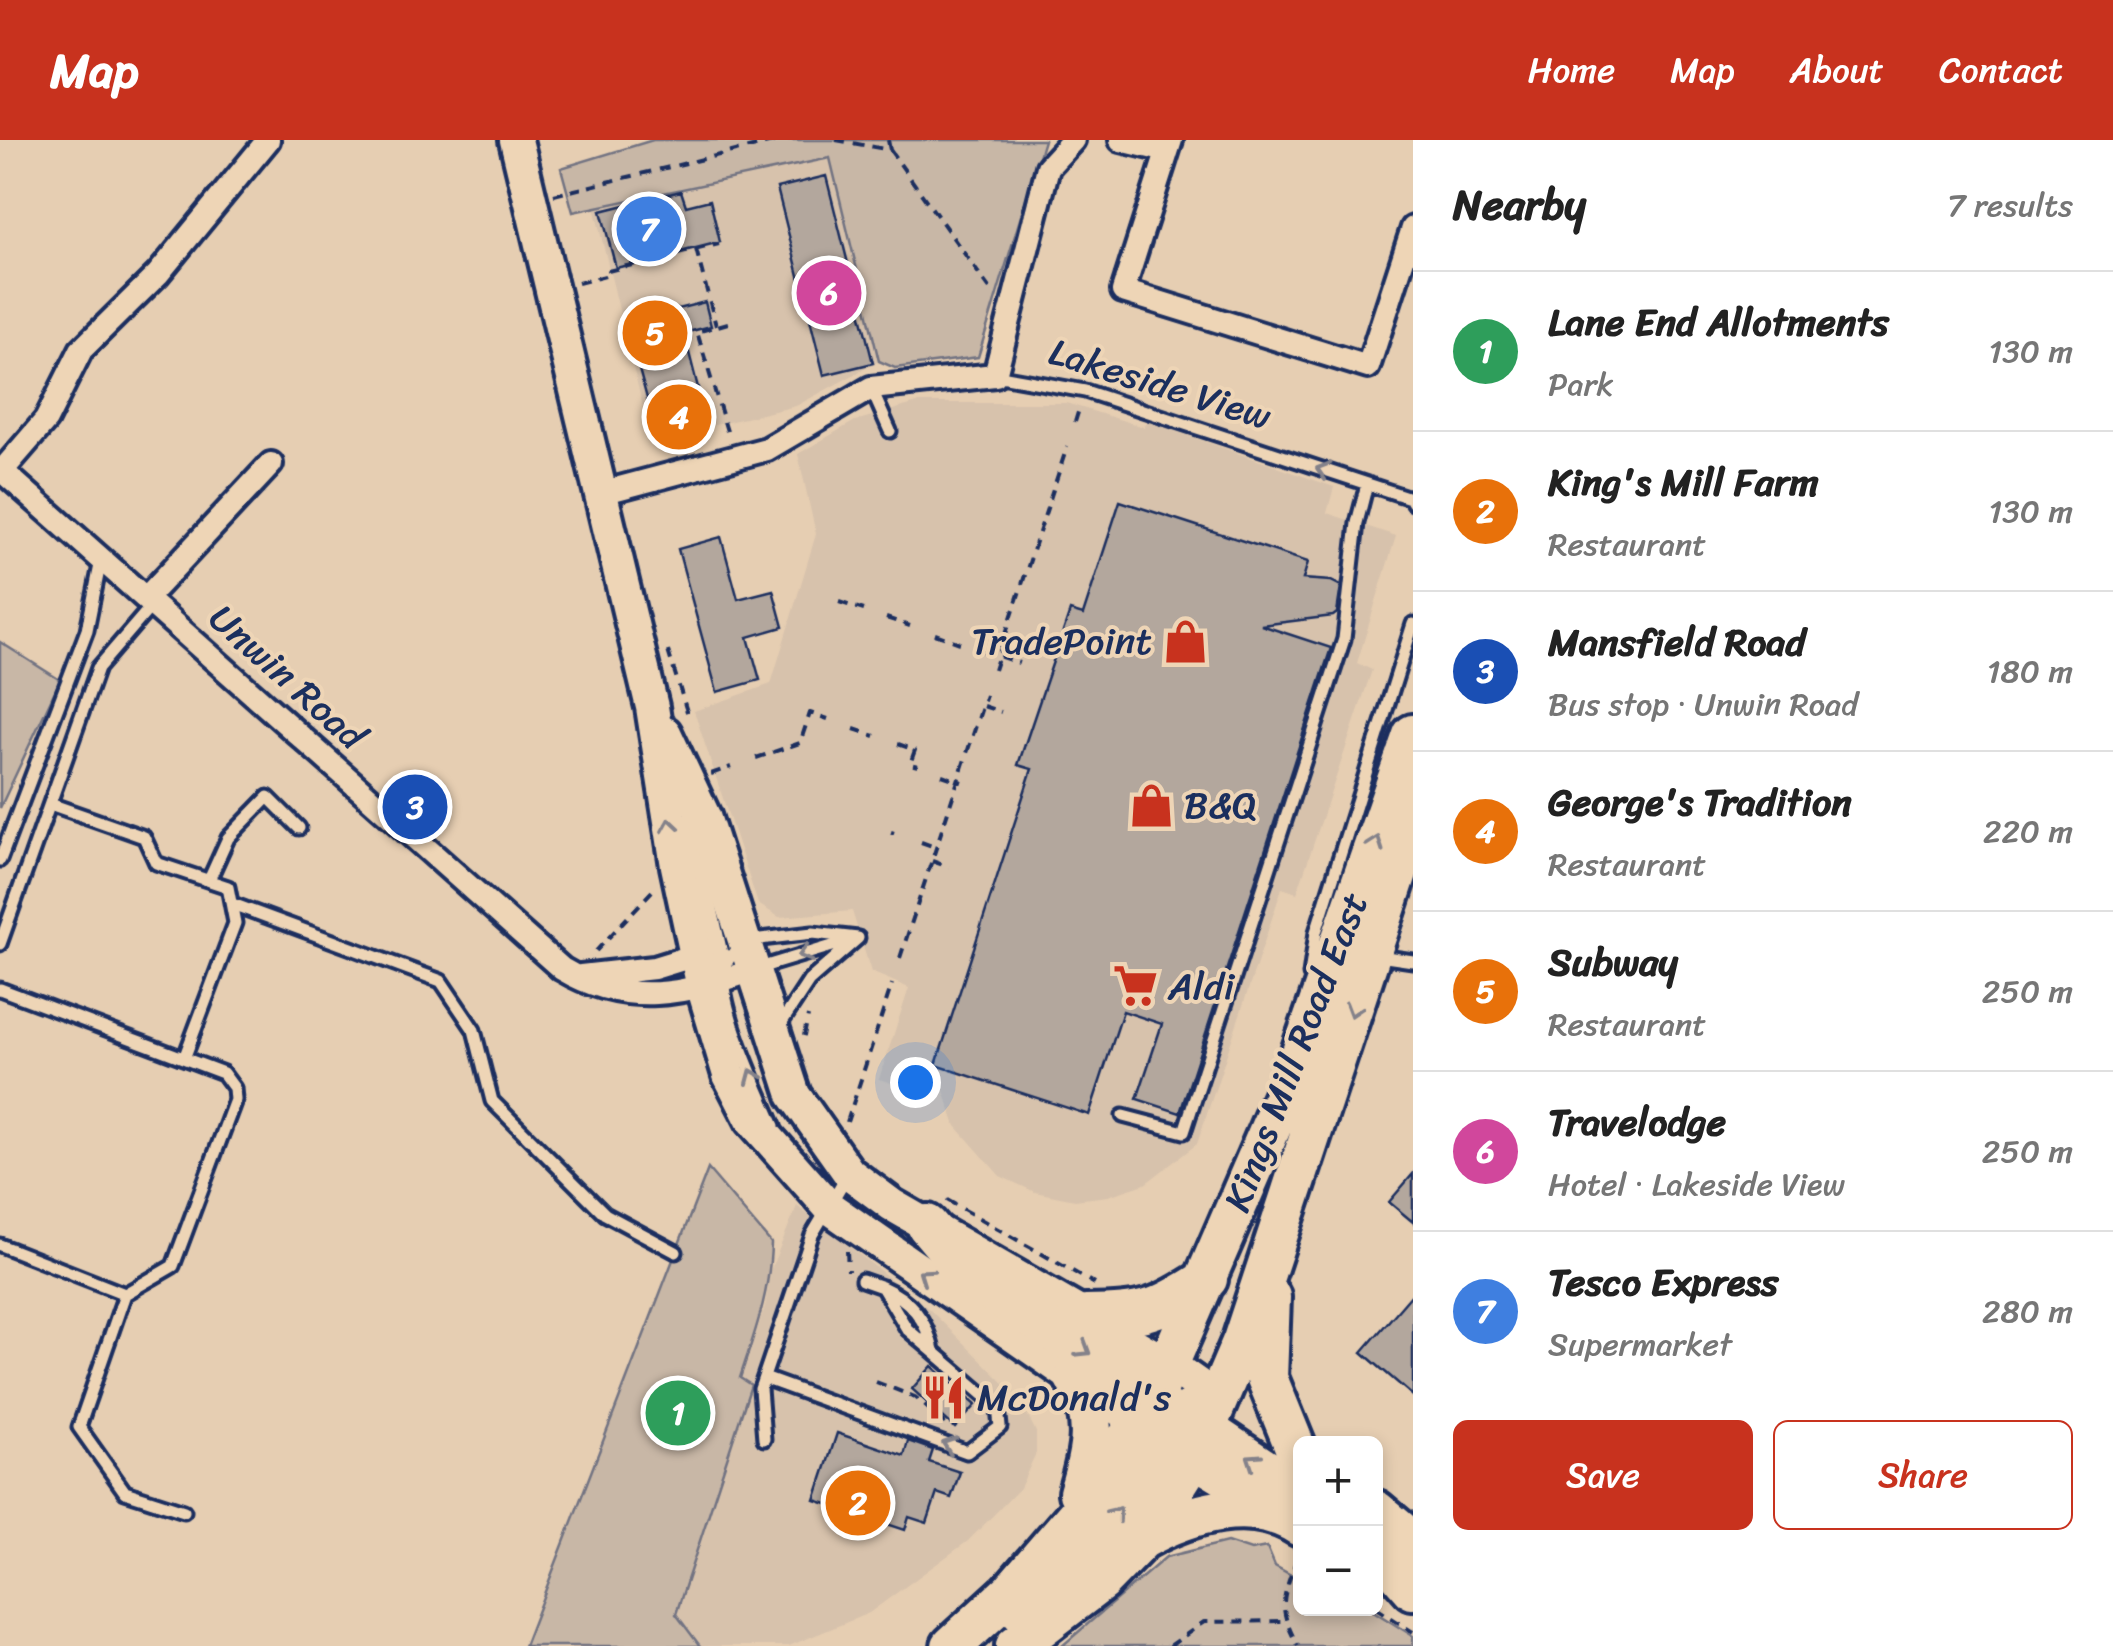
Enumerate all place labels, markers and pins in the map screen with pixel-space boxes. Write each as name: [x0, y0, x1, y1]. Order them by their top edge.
pin: 7: [616, 192, 682, 266]
pin: 6: [796, 256, 862, 330]
pin: 5: [622, 296, 688, 370]
pin: 4: [646, 380, 712, 454]
place label: TradePoint: [971, 608, 1152, 675]
shop icon: TradePoint: [1161, 617, 1209, 665]
pin: 3: [382, 770, 448, 844]
place label: B&Q: [1184, 772, 1257, 839]
shop icon: B&Q: [1127, 781, 1175, 829]
place label: Aldi: [1167, 953, 1236, 1020]
supermarket icon: Aldi: [1111, 962, 1159, 1010]
place label: McDonald's: [977, 1364, 1172, 1431]
restaurant icon: McDonald's: [920, 1373, 968, 1421]
pin: 1: [646, 1376, 710, 1450]
pin: 2: [826, 1466, 890, 1540]

